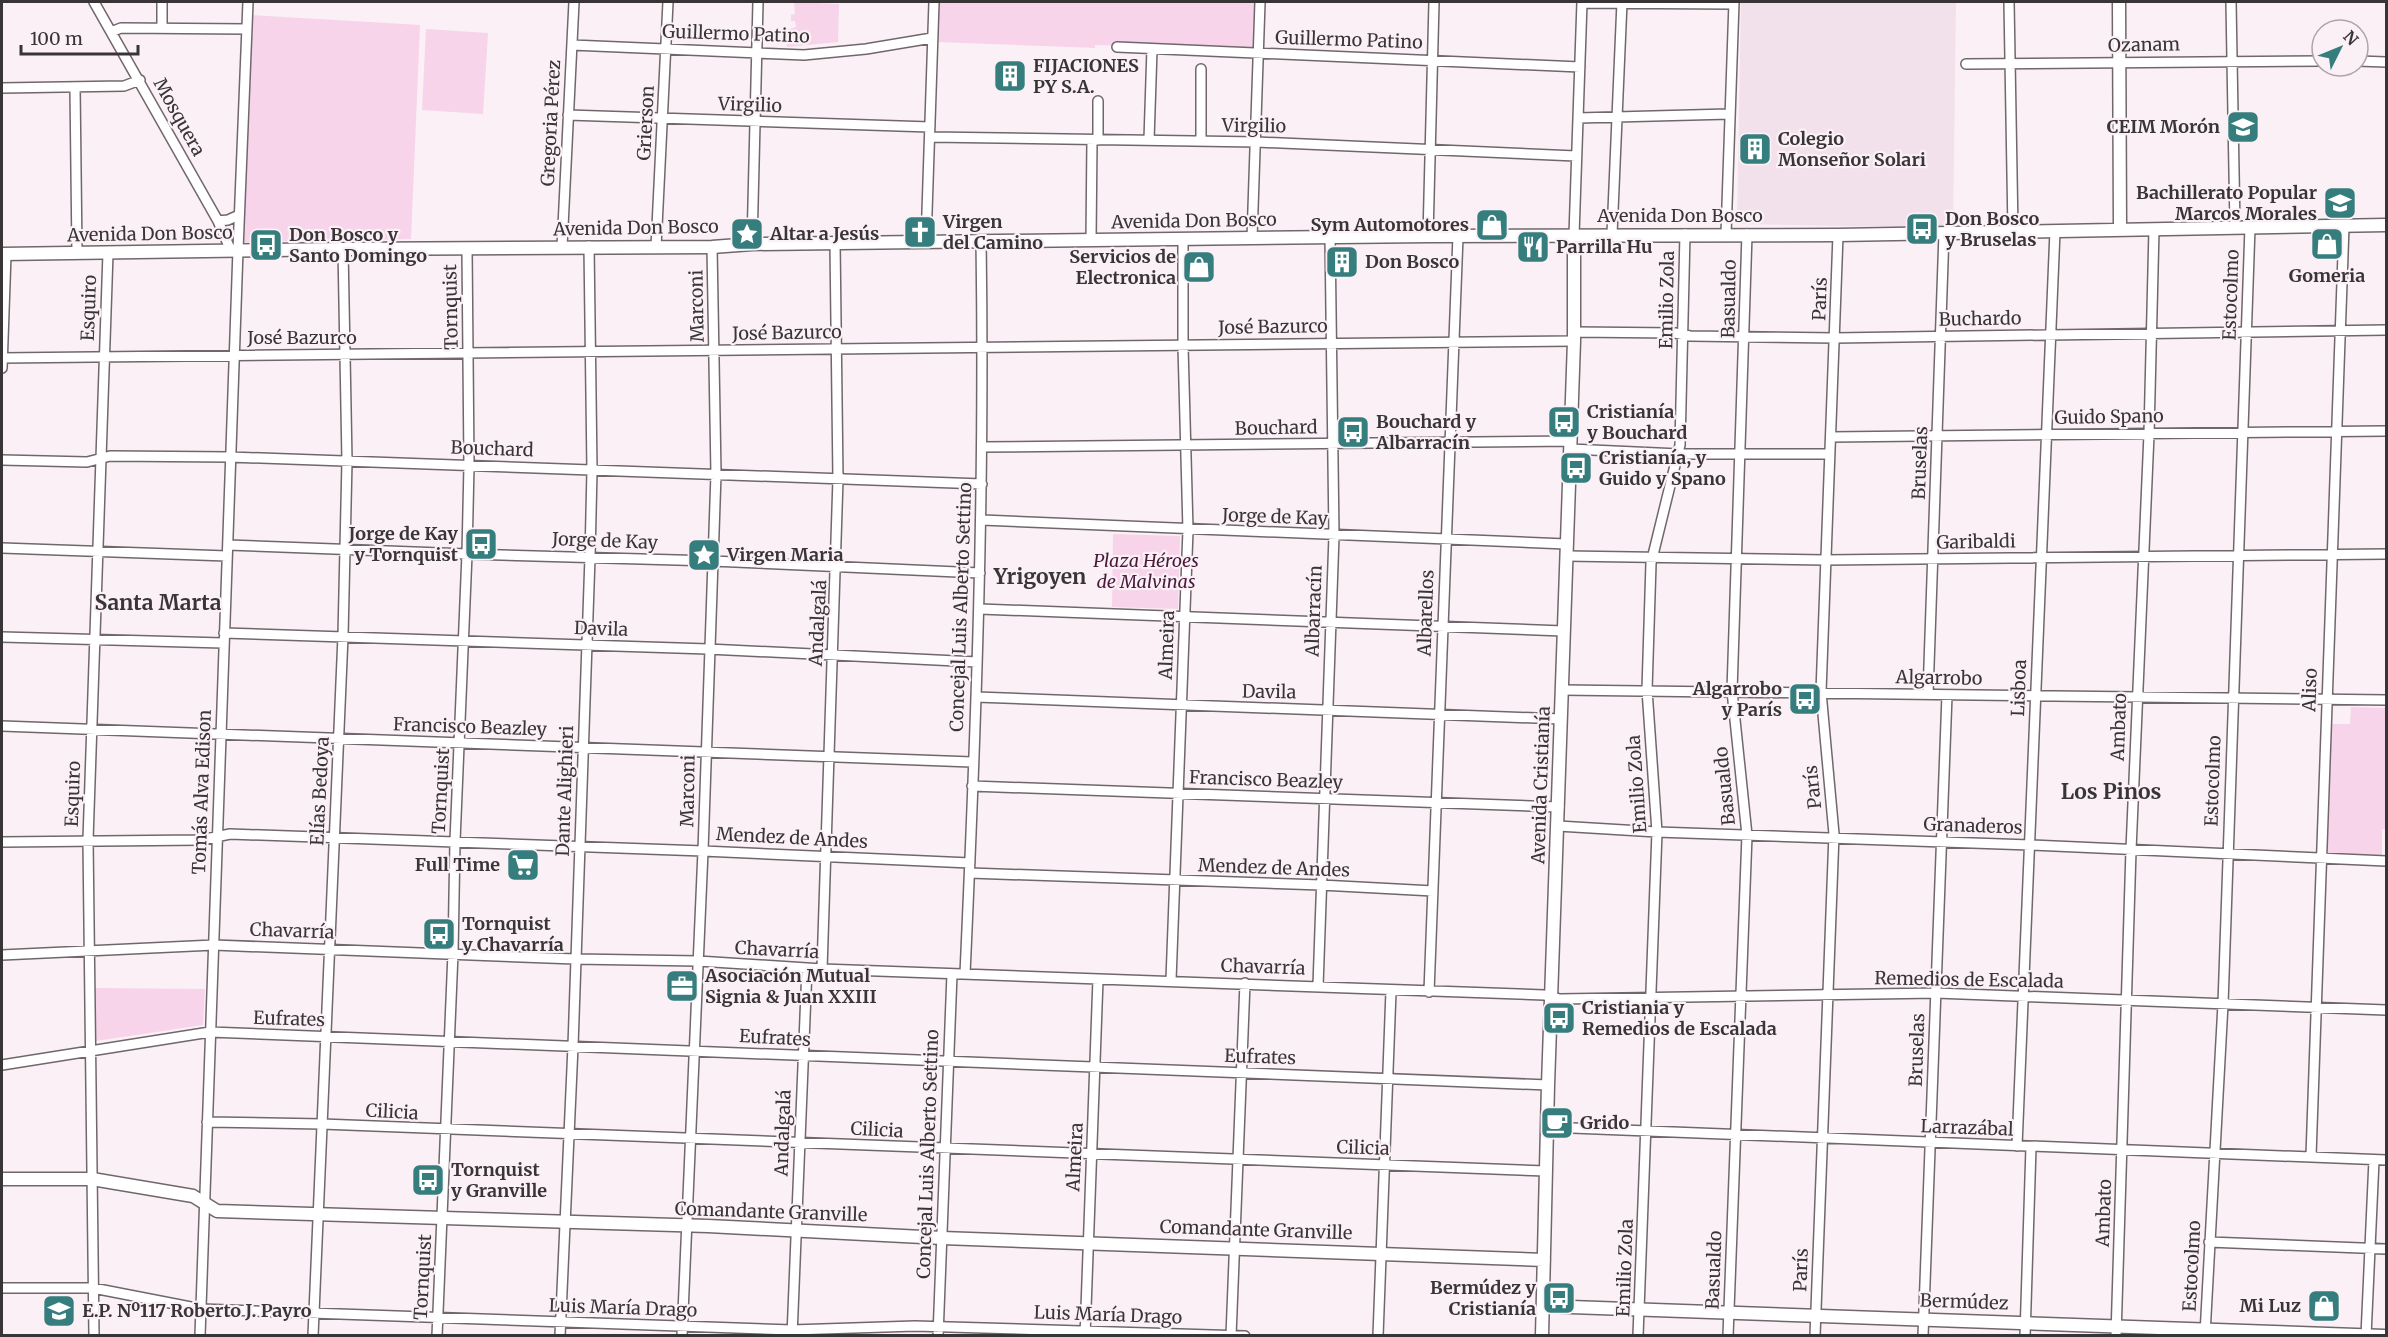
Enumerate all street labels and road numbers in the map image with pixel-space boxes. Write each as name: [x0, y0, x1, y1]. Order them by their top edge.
street label: Guillermo Patino: [662, 19, 810, 48]
street label: Guillermo Patino: [1275, 25, 1423, 54]
street label: Ozanam: [2108, 32, 2180, 57]
street label: Gregoria Pérez: [536, 59, 565, 187]
street label: Mosquera: [149, 74, 210, 160]
street label: Grierson: [632, 85, 659, 161]
street label: Virgilio: [717, 92, 782, 117]
street label: Virgilio: [1221, 113, 1286, 138]
street label: Avenida Don Bosco: [1596, 204, 1763, 227]
street label: Avenida Don Bosco: [1110, 208, 1277, 233]
street label: Avenida Don Bosco: [552, 215, 719, 240]
street label: Avenida Don Bosco: [66, 221, 233, 246]
street label: Estocolmo: [2217, 249, 2244, 341]
street label: Emilio Zola: [1654, 250, 1679, 349]
street label: Basualdo: [1716, 259, 1741, 339]
street label: Tornquist: [438, 264, 463, 350]
street label: Marconi: [684, 270, 709, 342]
street label: Esquiro: [76, 274, 101, 342]
street label: París: [1807, 277, 1832, 321]
street label: Buchardo: [1938, 306, 2021, 331]
street label: José Bazurco: [1217, 314, 1328, 339]
street label: José Bazurco: [731, 320, 842, 345]
street label: José Bazurco: [246, 326, 357, 349]
street label: Guido Spano: [2054, 404, 2164, 429]
street label: Bouchard: [1234, 415, 1318, 440]
street label: Bruselas: [1907, 426, 1932, 500]
street label: Bouchard: [450, 436, 534, 461]
street label: Concejal Luis Alberto Settino: [945, 482, 976, 732]
street label: Jorge de Kay: [1221, 503, 1329, 530]
street label: Jorge de Kay: [551, 527, 659, 554]
street label: Garibaldi: [1936, 529, 2016, 554]
street label: Albarracín: [1300, 565, 1327, 658]
street label: Albarellos: [1412, 569, 1439, 658]
street label: Andalgalá: [804, 579, 831, 668]
street label: Almeira: [1154, 610, 1179, 681]
street label: Davila: [573, 616, 629, 641]
street label: Lisboa: [2006, 659, 2031, 717]
street label: Algarrobo: [1894, 665, 1983, 690]
street label: Aliso: [2297, 668, 2322, 713]
street label: Davila: [1242, 680, 1297, 703]
street label: Ambato: [2106, 693, 2131, 762]
street label: Avenida Cristianía: [1526, 705, 1555, 865]
street label: Tomás Alva Edison: [187, 709, 216, 875]
street label: Francisco Beazley: [393, 712, 548, 741]
street label: Dante Alighieri: [551, 725, 578, 857]
street label: Emilio Zola: [1622, 734, 1651, 834]
street label: Elías Bedoya: [305, 735, 334, 846]
street label: Estocolmo: [2199, 735, 2226, 827]
street label: Basualdo: [1709, 746, 1740, 827]
street label: Tornquist: [427, 747, 454, 834]
street label: Marconi: [675, 754, 700, 827]
street label: Esquiro: [60, 760, 85, 828]
street label: París: [1799, 764, 1826, 810]
street label: Francisco Beazley: [1189, 765, 1344, 794]
street label: Granaderos: [1923, 812, 2023, 839]
street label: Mendez de Andes: [715, 822, 869, 853]
street label: Mendez de Andes: [1198, 853, 1351, 882]
street label: Chavarría: [249, 918, 335, 943]
street label: Chavarría: [734, 936, 820, 963]
street label: Chavarría: [1220, 954, 1306, 979]
street label: Remedios de Escalada: [1874, 966, 2064, 993]
street label: Eufrates: [253, 1006, 326, 1031]
street label: Bruselas: [1904, 1013, 1929, 1087]
street label: Eufrates: [739, 1024, 812, 1051]
street label: Concejal Luis Alberto Settino: [912, 1029, 943, 1279]
street label: Eufrates: [1224, 1044, 1297, 1069]
street label: Andalgalá: [769, 1089, 796, 1178]
street label: Cilicia: [365, 1099, 420, 1124]
street label: Larrazábal: [1920, 1114, 2014, 1141]
street label: Cilicia: [850, 1117, 905, 1142]
street label: Almeira: [1061, 1121, 1088, 1193]
street label: Cilicia: [1336, 1135, 1390, 1160]
street label: Ambato: [2091, 1179, 2116, 1248]
street label: Comandante Granville: [674, 1197, 868, 1226]
street label: Comandante Granville: [1159, 1215, 1353, 1244]
street label: Emilio Zola: [1611, 1218, 1638, 1318]
street label: Estocolmo: [2178, 1220, 2205, 1312]
street label: Basualdo: [1701, 1230, 1726, 1310]
street label: Tornquist: [409, 1233, 436, 1320]
street label: París: [1788, 1248, 1813, 1292]
street label: Bermúdez: [1919, 1288, 2009, 1315]
street label: Luis María Drago: [548, 1293, 698, 1322]
street label: Luis María Drago: [1033, 1300, 1183, 1329]

